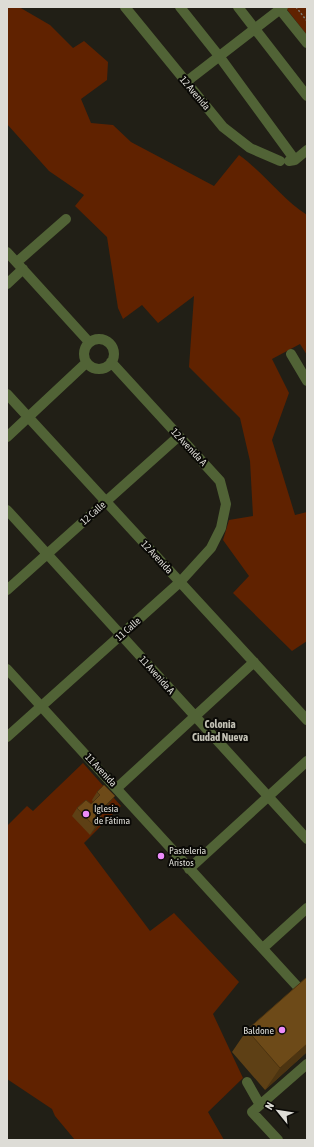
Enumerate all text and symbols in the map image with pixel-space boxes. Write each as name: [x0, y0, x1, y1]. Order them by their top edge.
street label: 12 Avenida: [178, 74, 213, 112]
street label: 12 Avenida A: [169, 426, 209, 468]
street label: 12 Calle: [78, 499, 108, 527]
street label: 12 Avenida: [139, 538, 175, 576]
street label: 11 Calle: [113, 615, 143, 643]
street label: 11 Avenida A: [137, 654, 177, 696]
district label: Colonia Ciudad Nueva: [192, 718, 248, 743]
street label: 11 Avenida: [83, 751, 119, 789]
place label: Iglesia de Fátima: [94, 803, 131, 826]
marker: Iglesia de Fátima: [81, 809, 91, 819]
place label: Pastelería Aristos: [169, 845, 207, 868]
marker: Pastelería Aristos: [156, 851, 166, 861]
place label: Baldone: [243, 1025, 274, 1036]
marker: Baldone: [277, 1025, 287, 1035]
north arrow: [258, 1091, 298, 1131]
text: N: [263, 1100, 276, 1112]

